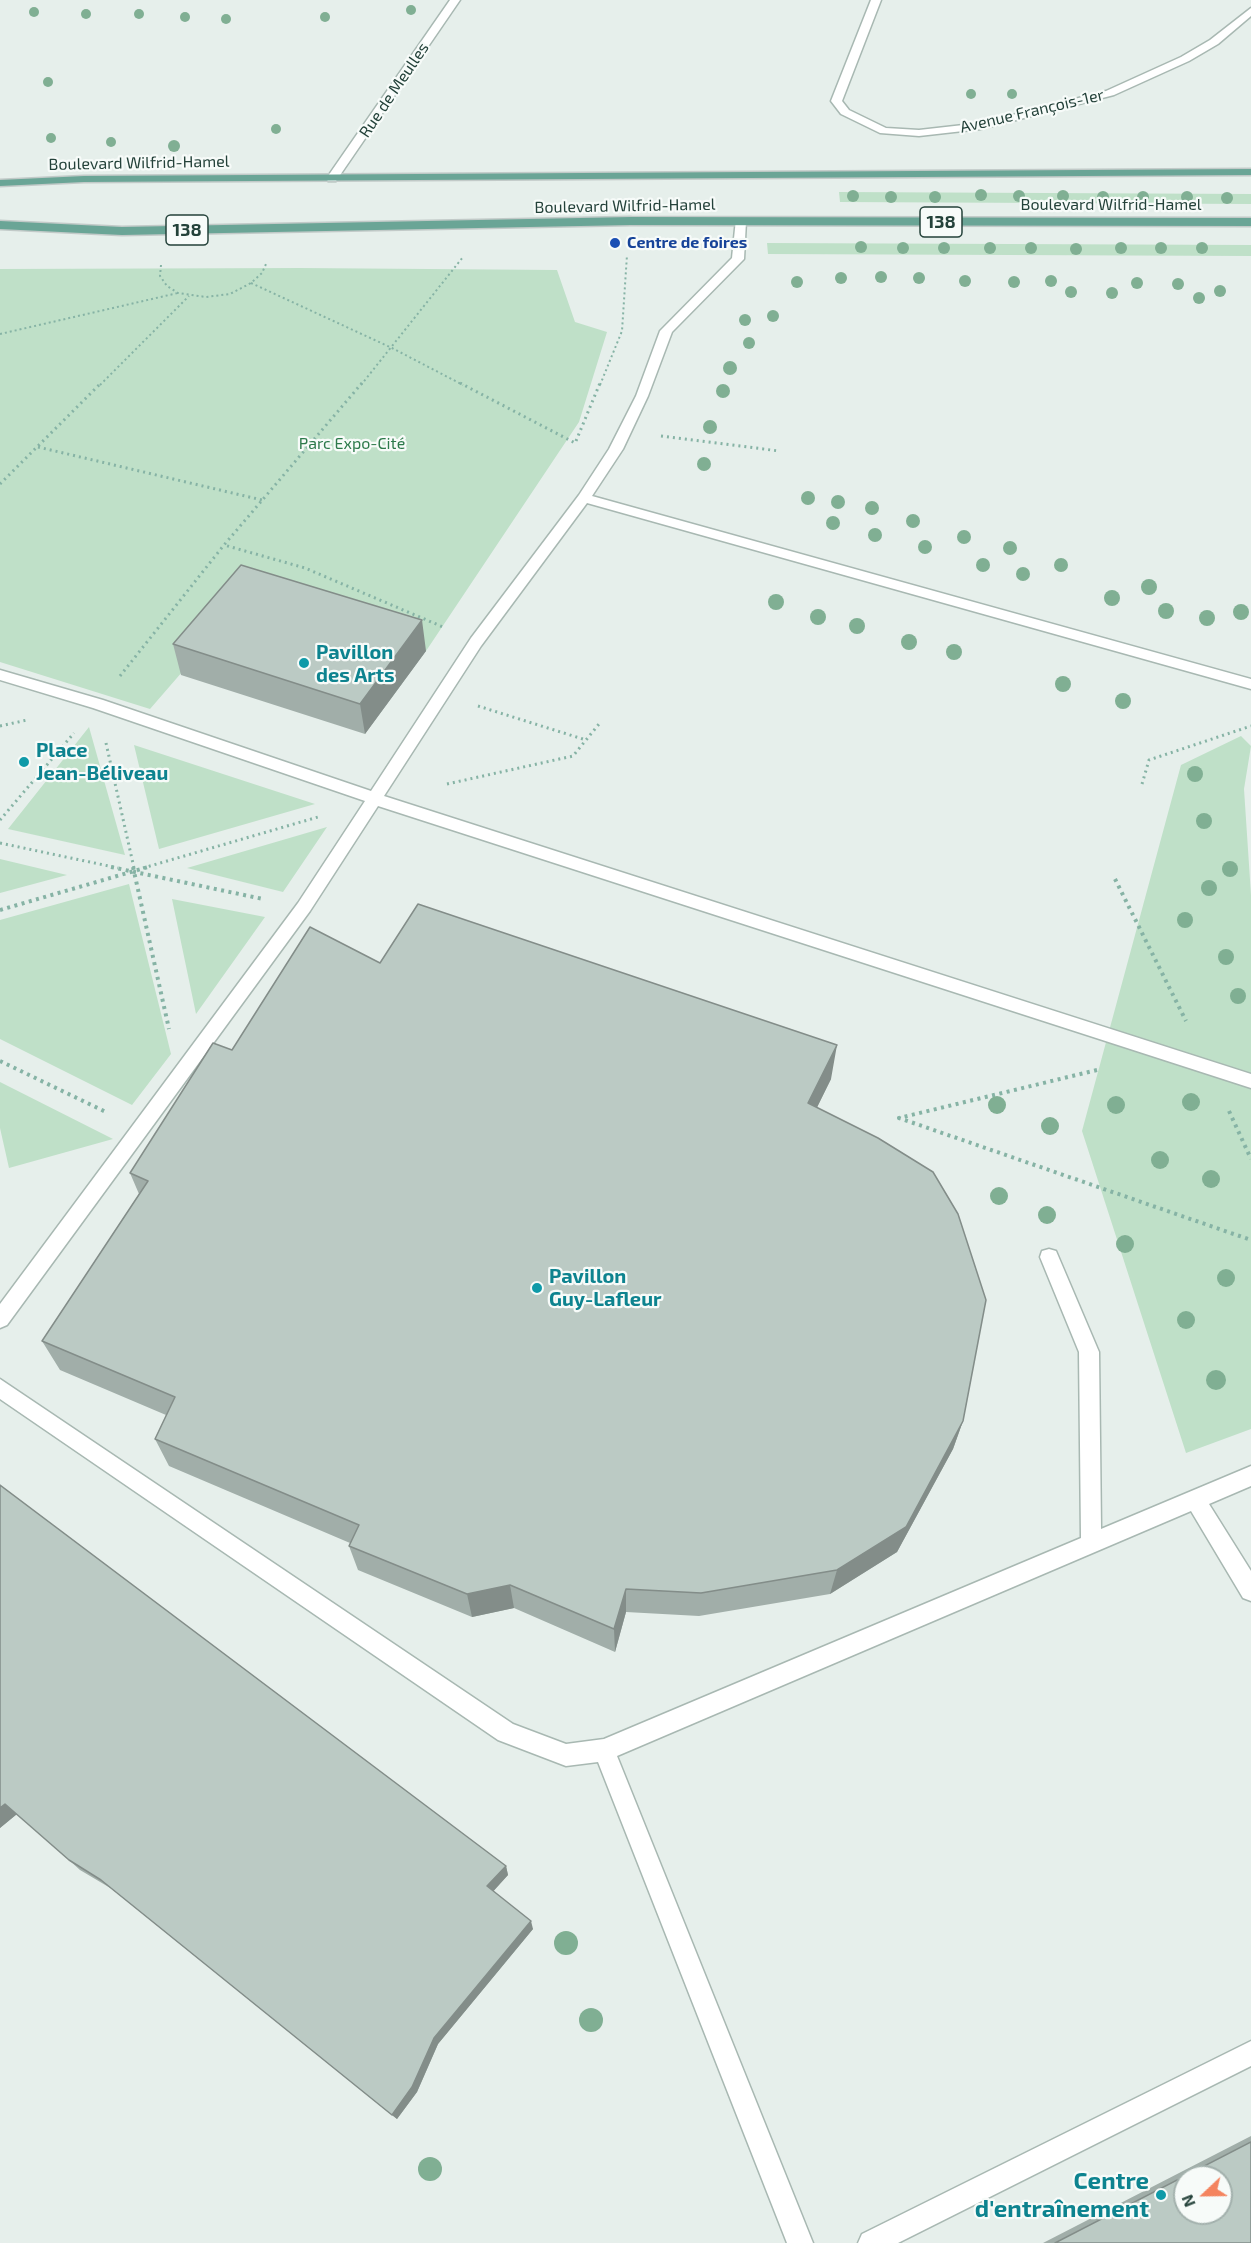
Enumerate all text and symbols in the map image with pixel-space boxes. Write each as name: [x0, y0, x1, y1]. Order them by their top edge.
street label: Rue de Meulles: [355, 39, 433, 141]
street label: Avenue François-1er: [958, 85, 1106, 137]
street label: Boulevard Wilfrid-Hamel: [48, 152, 230, 174]
street label: Boulevard Wilfrid-Hamel: [534, 195, 716, 217]
street label: Boulevard Wilfrid-Hamel: [1020, 195, 1202, 215]
road number: 138: [920, 207, 962, 237]
road number: 138: [166, 215, 208, 245]
place label: Centre de foires: [627, 233, 747, 253]
marker: Centre de foires: [608, 236, 622, 250]
park label: Parc Expo-Cité: [299, 434, 405, 454]
place label: Pavillon des Arts: [316, 640, 395, 687]
marker: Pavillon des Arts: [297, 656, 311, 670]
place label: Place Jean-Béliveau: [36, 738, 168, 785]
marker: Place Jean-Béliveau: [17, 755, 31, 769]
place label: Pavillon Guy-Lafleur: [549, 1264, 662, 1311]
marker: Pavillon Guy-Lafleur: [530, 1281, 544, 1295]
north arrow: [1173, 2165, 1233, 2225]
place label: Centre d'entraînement: [975, 2167, 1149, 2223]
marker: Centre d'entraînement: [1154, 2188, 1168, 2202]
text: N: [1177, 2192, 1199, 2210]

